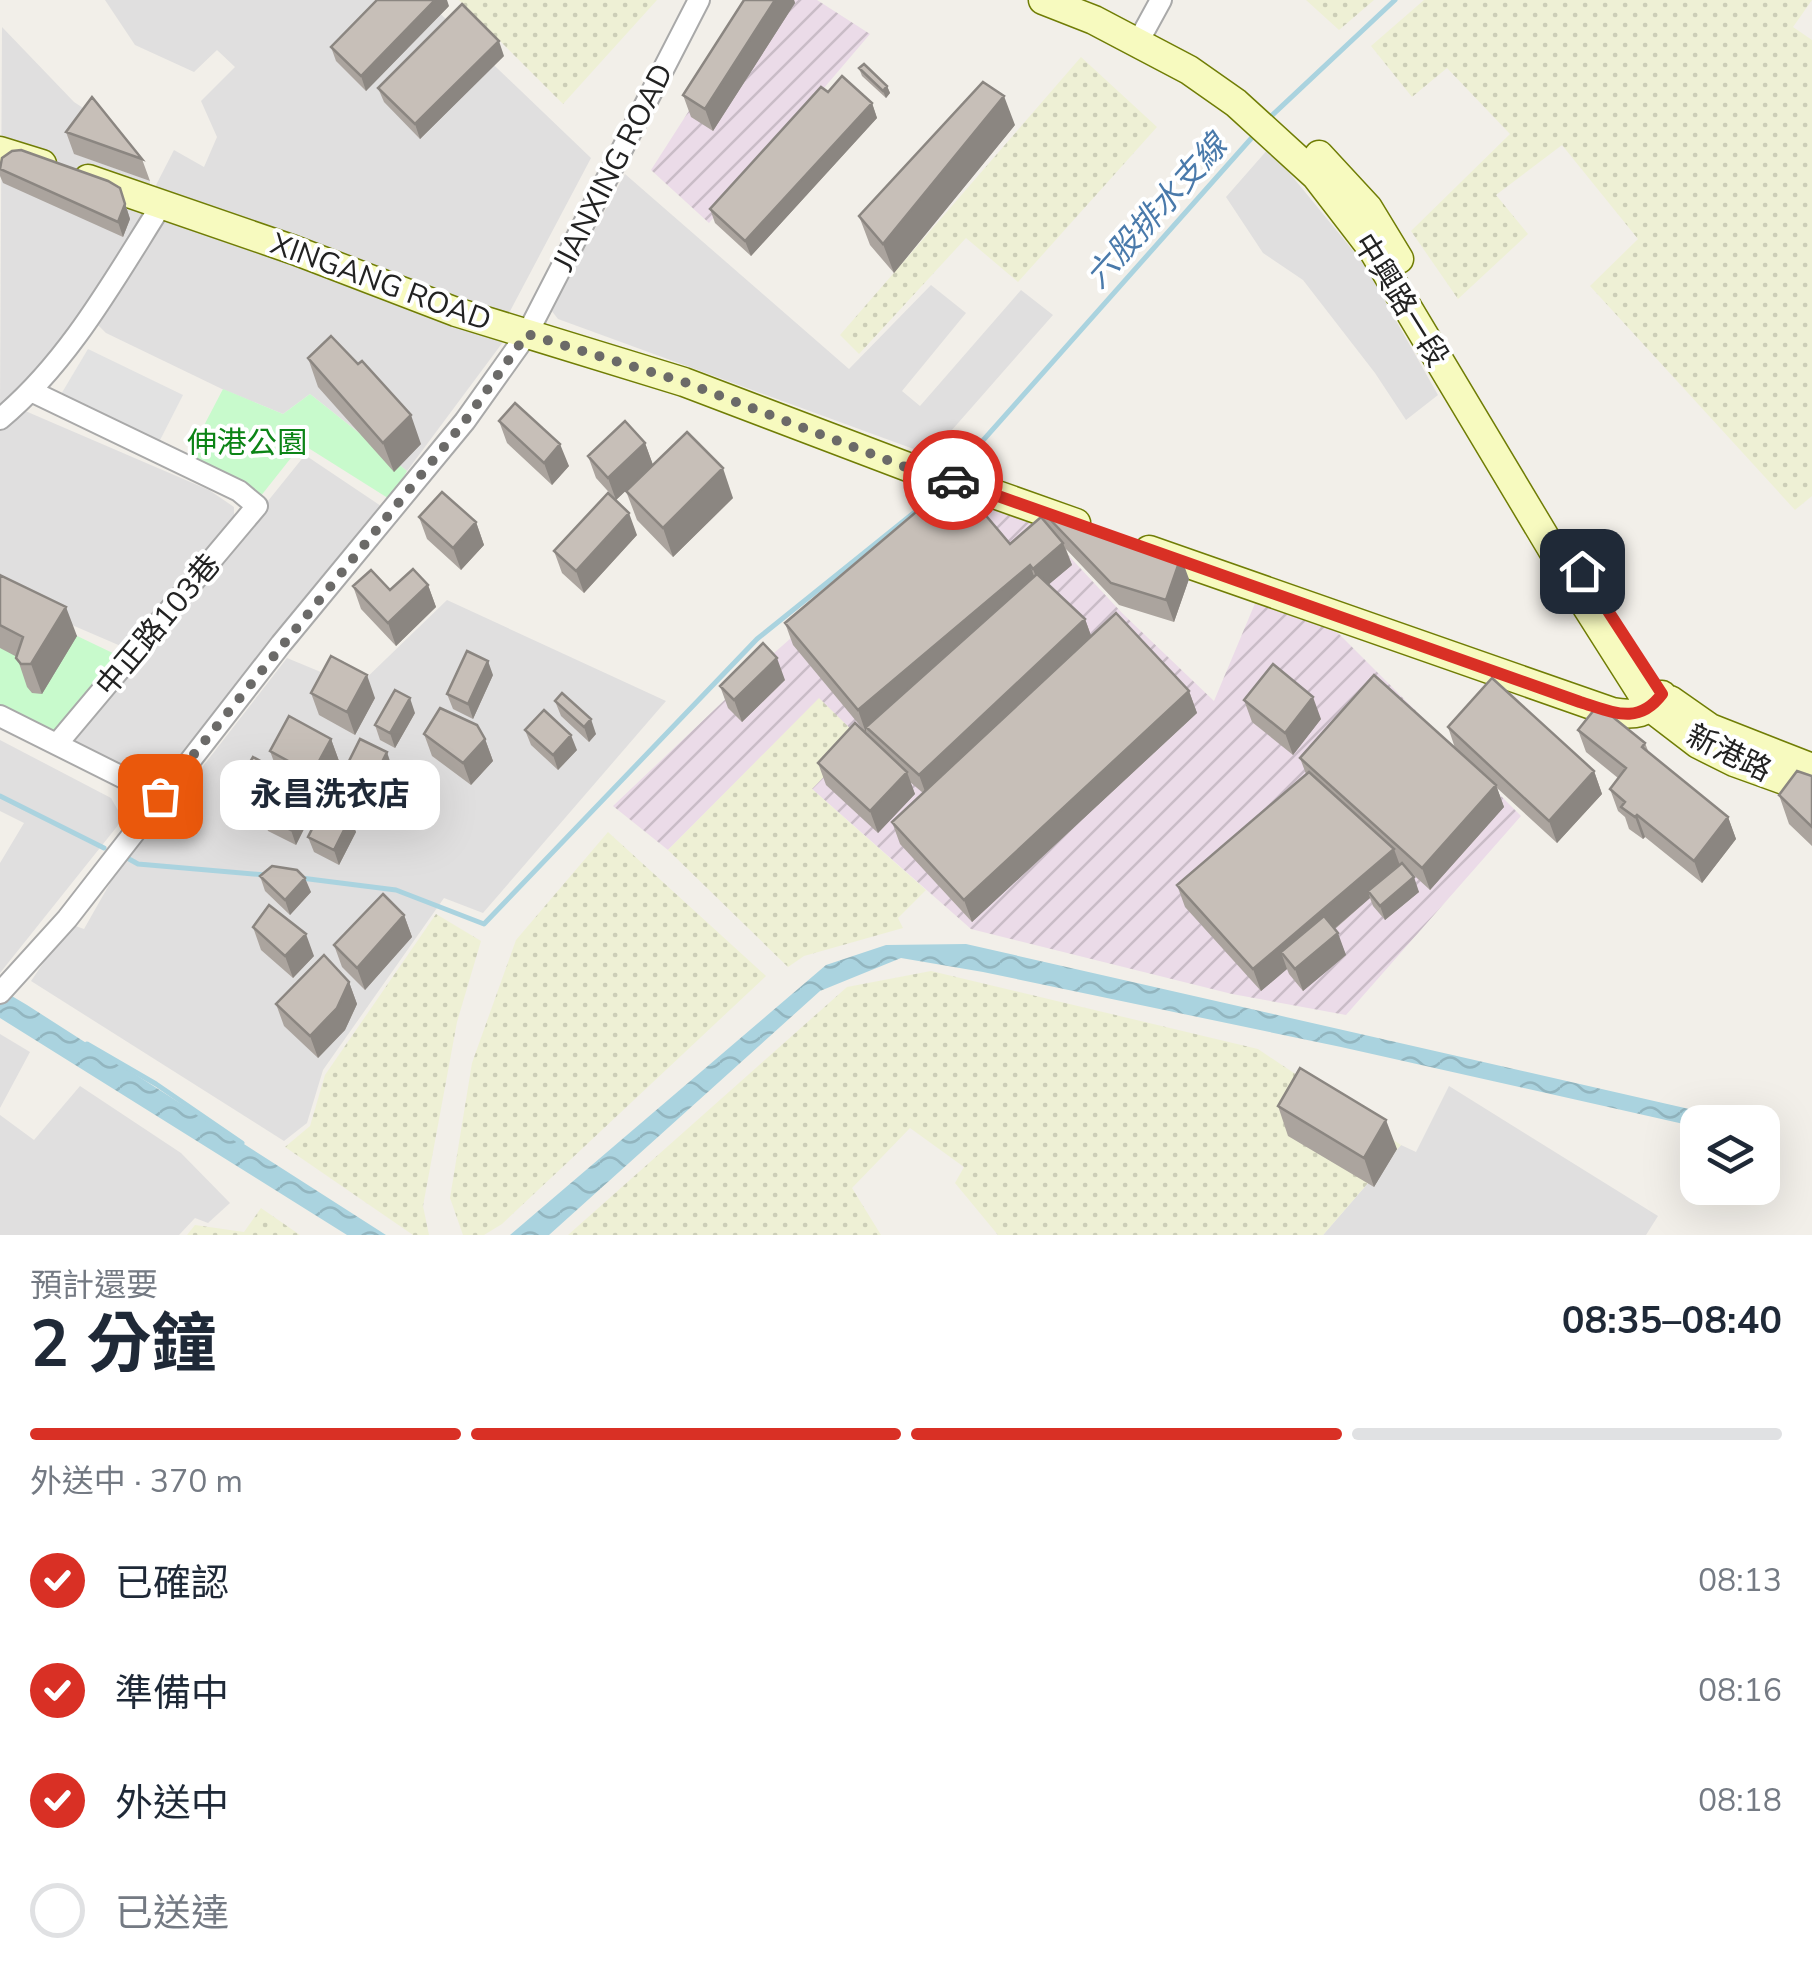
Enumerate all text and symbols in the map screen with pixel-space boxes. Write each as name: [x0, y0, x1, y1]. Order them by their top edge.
street label: JIANXING ROAD: [543, 57, 683, 279]
water label: 六股排水支線: [1076, 123, 1239, 297]
street label: XINGANG ROAD: [265, 224, 497, 341]
street label: 中興路一段: [1343, 226, 1458, 375]
park label: 伸港公園: [187, 423, 307, 464]
courier: [903, 430, 1003, 530]
icon: car: [926, 453, 981, 508]
pin: [1540, 529, 1625, 614]
icon: home: [1555, 544, 1610, 599]
street label: 中正路103巷: [87, 545, 230, 705]
street label: 新港路: [1679, 715, 1778, 792]
pin: [118, 754, 203, 839]
callout: 永昌洗衣店: [220, 761, 440, 831]
icon: bag: [133, 769, 188, 824]
text: 永昌洗衣店: [250, 773, 410, 816]
map controls: [1680, 1105, 1780, 1205]
button: layers: [1680, 1105, 1780, 1205]
text: 預計還要: [30, 1264, 158, 1307]
text: 08:35–08:40: [1562, 1295, 1782, 1346]
text: 2 分鐘: [30, 1300, 217, 1389]
text: 外送中 · 370 m: [30, 1460, 243, 1503]
icon: check: [30, 1553, 85, 1608]
text: 已確認: [115, 1558, 229, 1609]
text: 08:13: [1698, 1559, 1782, 1602]
icon: check: [30, 1663, 85, 1718]
text: 準備中: [115, 1668, 229, 1719]
text: 08:16: [1698, 1669, 1782, 1712]
icon: check: [30, 1773, 85, 1828]
text: 外送中: [115, 1778, 229, 1829]
text: 08:18: [1698, 1779, 1782, 1822]
text: 已送達: [115, 1888, 229, 1939]

